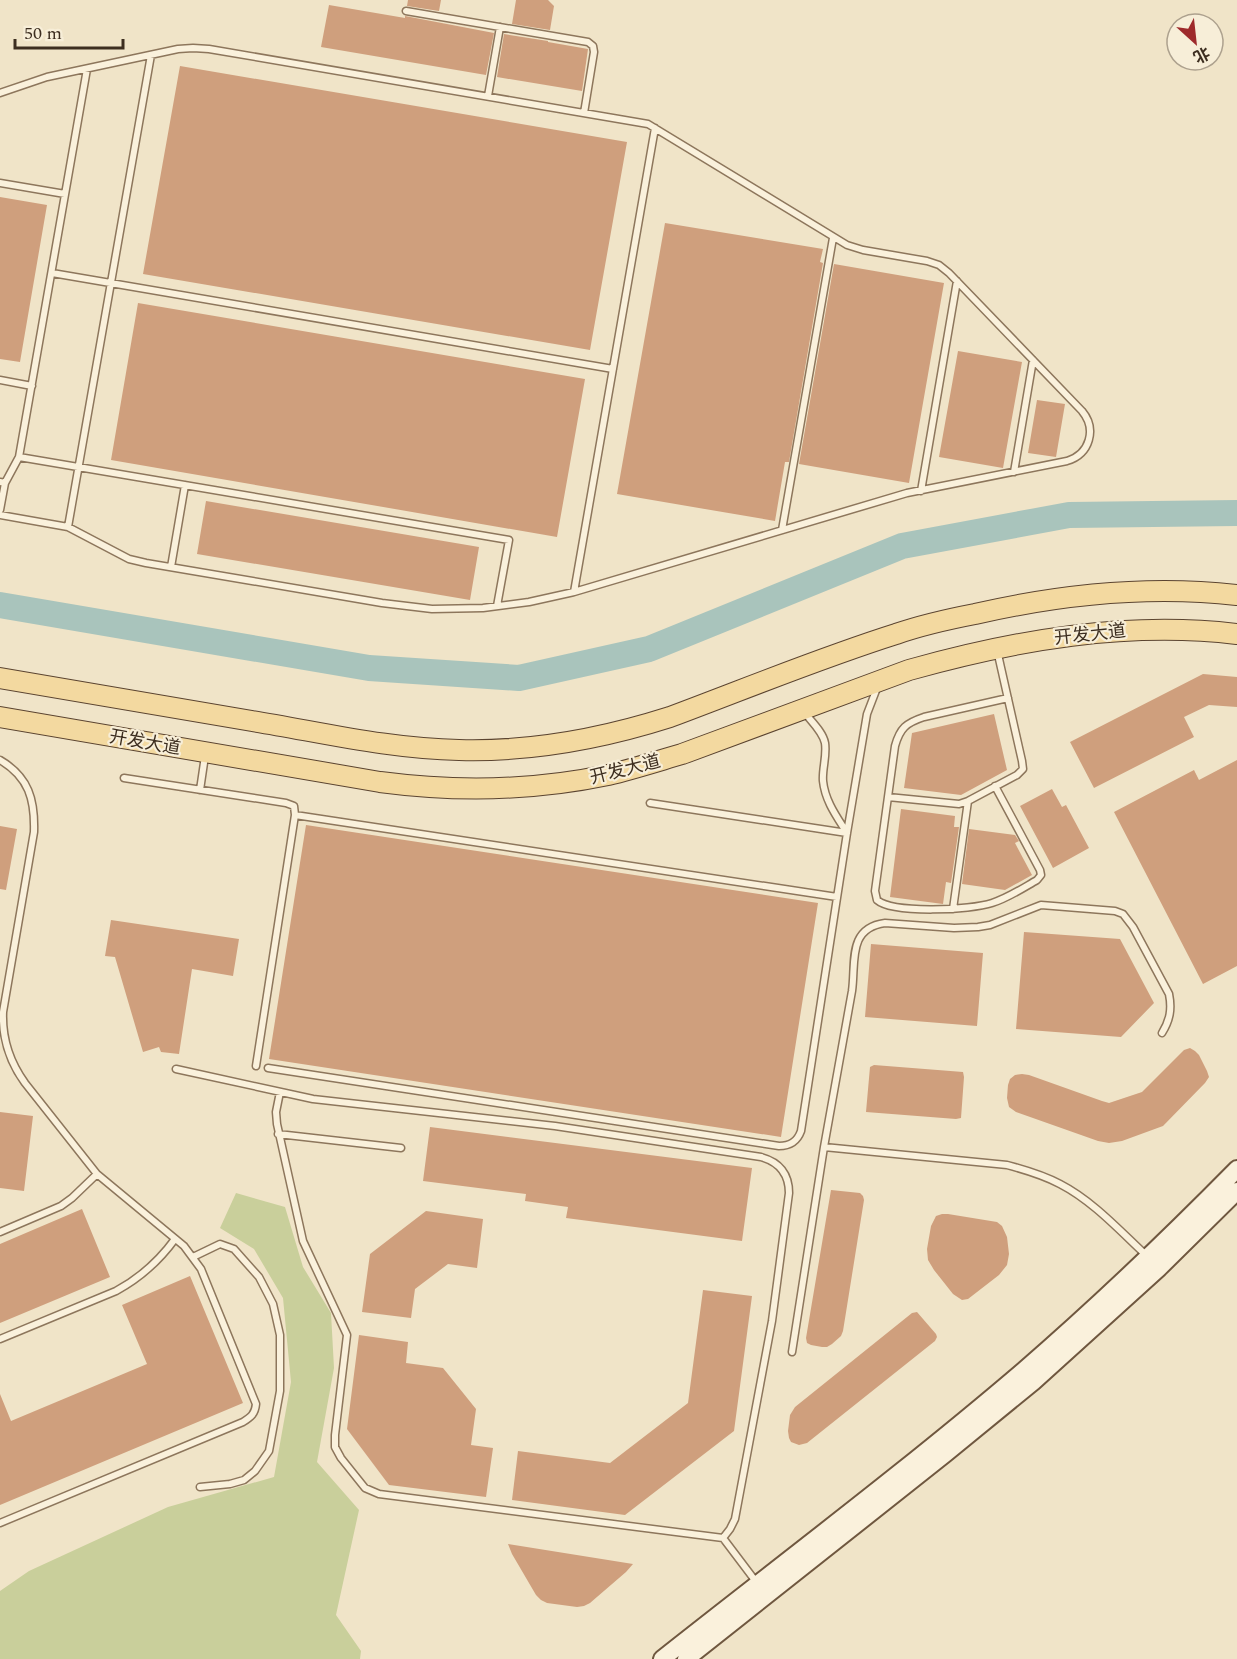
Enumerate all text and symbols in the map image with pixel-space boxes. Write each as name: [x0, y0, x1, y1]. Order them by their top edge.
scale bar: [15, 12, 123, 50]
north arrow: [1165, 12, 1225, 72]
text: 50 m: [24, 20, 62, 47]
text: 北: [1189, 40, 1214, 69]
street label: 开发大道: [1053, 617, 1127, 652]
street label: 开发大道: [107, 723, 183, 762]
street label: 开发大道: [587, 748, 663, 791]

